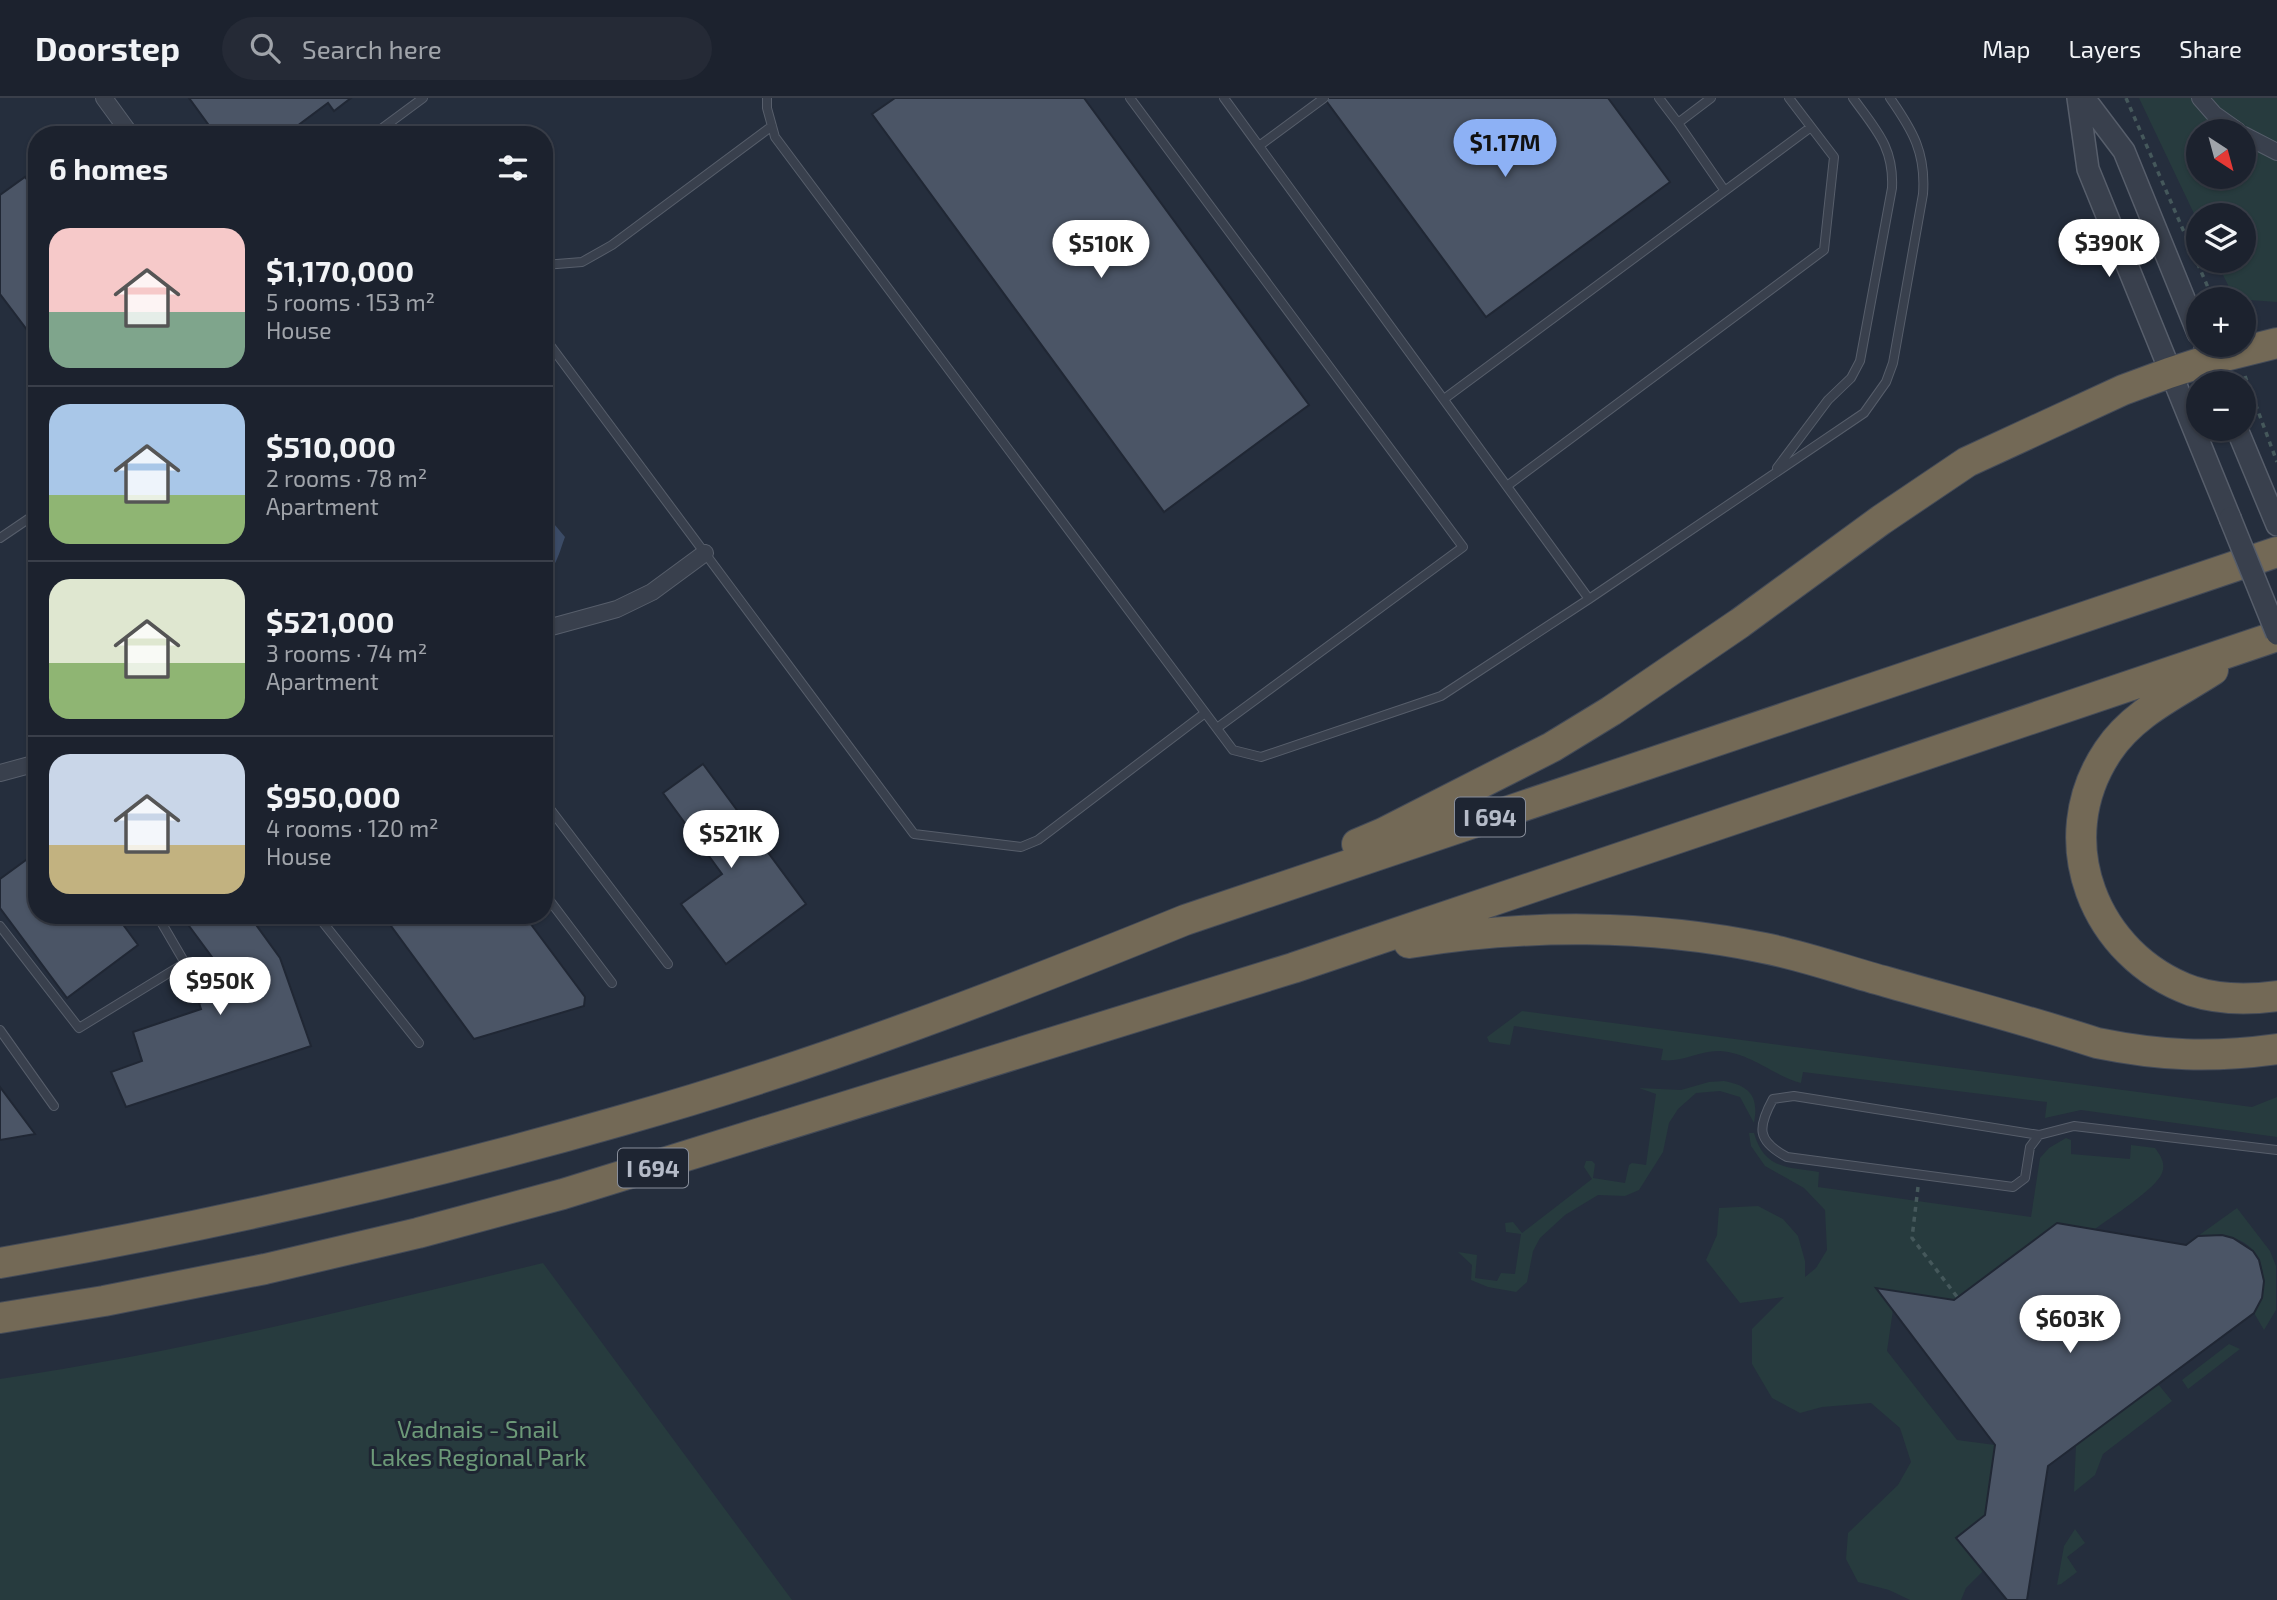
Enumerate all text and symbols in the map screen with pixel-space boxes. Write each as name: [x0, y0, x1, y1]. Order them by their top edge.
search box: [222, 17, 712, 80]
text: Doorstep: [35, 28, 180, 68]
icon: search: [246, 29, 284, 67]
text: Search here: [302, 33, 442, 64]
text: Map: [1982, 34, 2030, 63]
text: Layers: [2068, 34, 2141, 63]
text: Share: [2179, 34, 2242, 63]
north arrow: [2186, 119, 2256, 189]
map controls: [2186, 119, 2256, 441]
pin: $1.17M: [1448, 120, 1562, 179]
text: $1.17M: [1469, 128, 1541, 156]
icon: filters: [494, 149, 532, 187]
text: 6 homes: [49, 150, 168, 186]
button: layers: [2186, 203, 2256, 273]
pin: $510K: [1052, 220, 1150, 280]
pin: $390K: [2060, 220, 2158, 279]
text: $390K: [2074, 228, 2144, 256]
text: $510K: [1068, 229, 1134, 257]
text: $1,170,000: [266, 252, 414, 288]
icon: home: [105, 256, 189, 340]
button: +: [2186, 287, 2256, 357]
text: 5 rooms · 153 m²: [266, 288, 435, 316]
text: House: [266, 316, 332, 344]
button: −: [2186, 371, 2256, 441]
text: $510,000: [266, 428, 396, 464]
icon: home: [105, 432, 189, 516]
text: 2 rooms · 78 m²: [266, 464, 427, 492]
text: Apartment: [266, 492, 379, 520]
text: $521,000: [266, 603, 394, 639]
icon: home: [105, 607, 189, 691]
text: 3 rooms · 74 m²: [266, 639, 427, 667]
text: Apartment: [266, 667, 379, 695]
text: $950,000: [266, 778, 401, 814]
icon: home: [105, 782, 189, 866]
road number: I 694: [1455, 797, 1525, 836]
pin: $521K: [682, 810, 780, 870]
text: 4 rooms · 120 m²: [266, 814, 439, 842]
text: $521K: [699, 819, 763, 847]
text: House: [266, 842, 332, 870]
pin: $950K: [171, 958, 269, 1017]
text: $950K: [186, 966, 254, 994]
road number: I 694: [618, 1148, 688, 1188]
pin: $603K: [2021, 1296, 2119, 1355]
text: $603K: [2035, 1304, 2105, 1332]
park label: Vadnais - Snail Lakes Regional Park: [370, 1414, 586, 1471]

